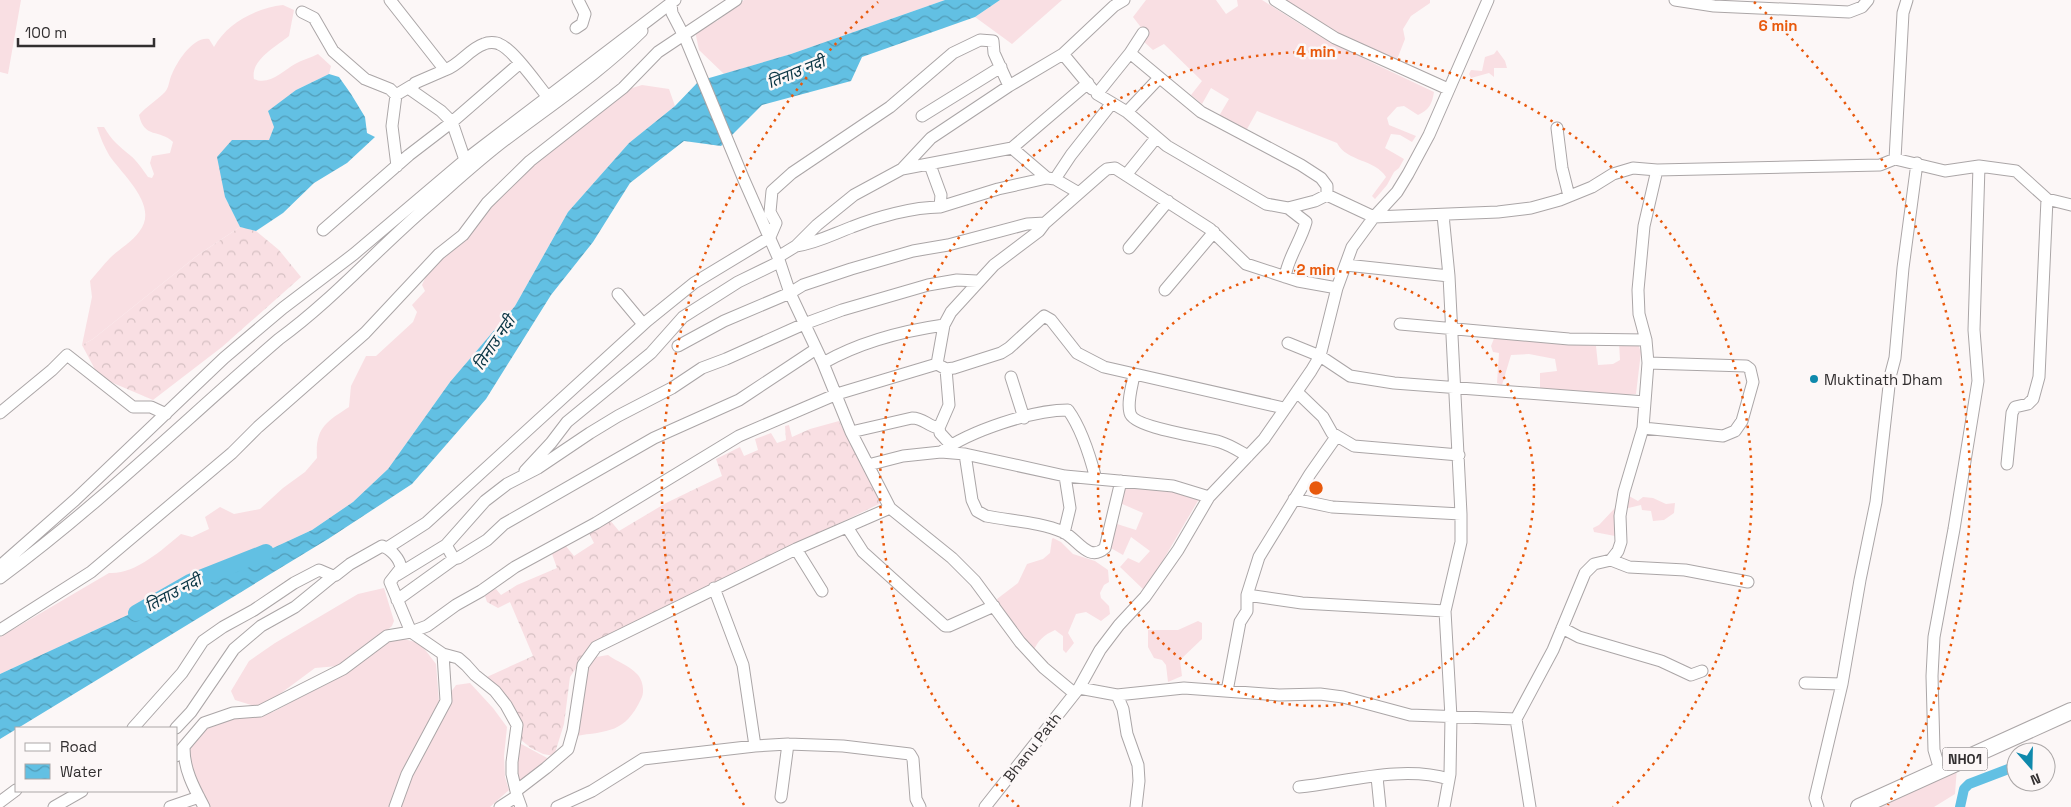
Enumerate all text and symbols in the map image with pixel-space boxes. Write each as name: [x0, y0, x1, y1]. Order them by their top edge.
scale bar: [18, 15, 154, 47]
text: 6 min: [1758, 16, 1798, 35]
text: 100 m: [25, 23, 67, 42]
text: 4 min: [1296, 42, 1336, 61]
water label: तिनाउ नदी: [764, 50, 831, 93]
text: 2 min: [1297, 260, 1335, 279]
water label: तिनाउ नदी: [468, 310, 521, 374]
place label: Muktinath Dham: [1824, 370, 1943, 389]
marker: Muktinath Dham: [1808, 373, 1820, 385]
centre of rings: [1307, 479, 1325, 497]
water label: तिनाउ नदी: [141, 568, 207, 617]
street label: Bhanu Path: [999, 708, 1065, 786]
legend: [15, 727, 178, 792]
text: Road: [60, 737, 97, 756]
north arrow: [2006, 742, 2056, 792]
road number: NH01: [1942, 748, 1988, 771]
text: Water: [60, 762, 103, 781]
text: N: [2028, 769, 2043, 789]

